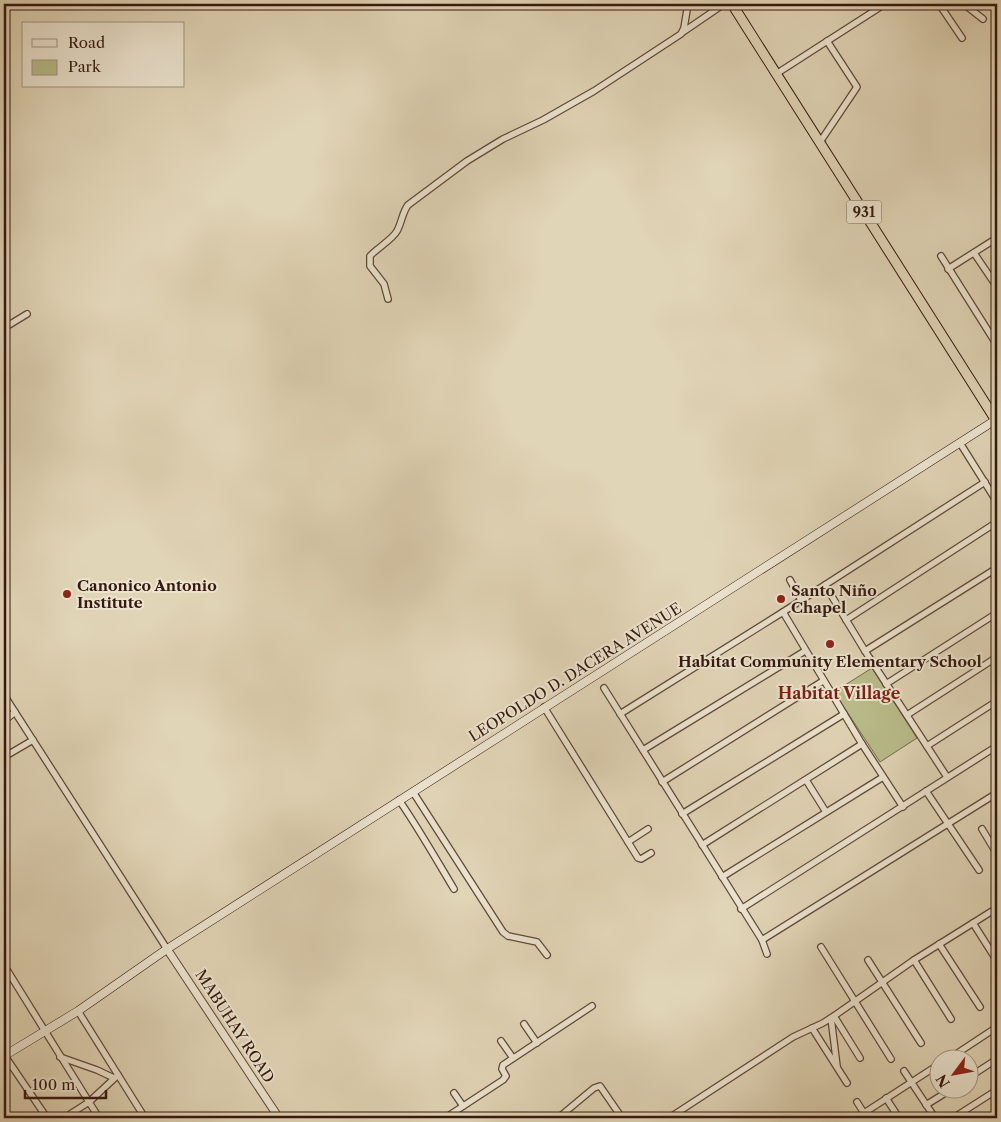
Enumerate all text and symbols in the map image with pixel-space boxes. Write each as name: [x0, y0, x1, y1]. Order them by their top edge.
legend: [22, 22, 185, 88]
text: Road: [68, 33, 105, 52]
text: Park: [68, 57, 102, 76]
road number: 931: [846, 200, 882, 223]
place label: Canonico Antonio Institute: [77, 576, 217, 612]
place label: Santo Niño Chapel: [791, 581, 877, 617]
marker: Canonico Antonio Institute: [61, 588, 73, 600]
marker: Santo Niño Chapel: [775, 593, 787, 605]
street label: LEOPOLDO D. DACERA AVENUE: [465, 598, 685, 746]
marker: Habitat Community Elementary School: [824, 638, 836, 650]
place label: Habitat Community Elementary School: [678, 652, 982, 671]
district label: Habitat Village: [778, 683, 901, 703]
street label: MABUHAY ROAD: [191, 966, 279, 1086]
north arrow: [928, 1050, 978, 1100]
scale bar: [25, 1067, 106, 1099]
text: N: [932, 1071, 954, 1091]
text: 100 m: [32, 1075, 75, 1094]

